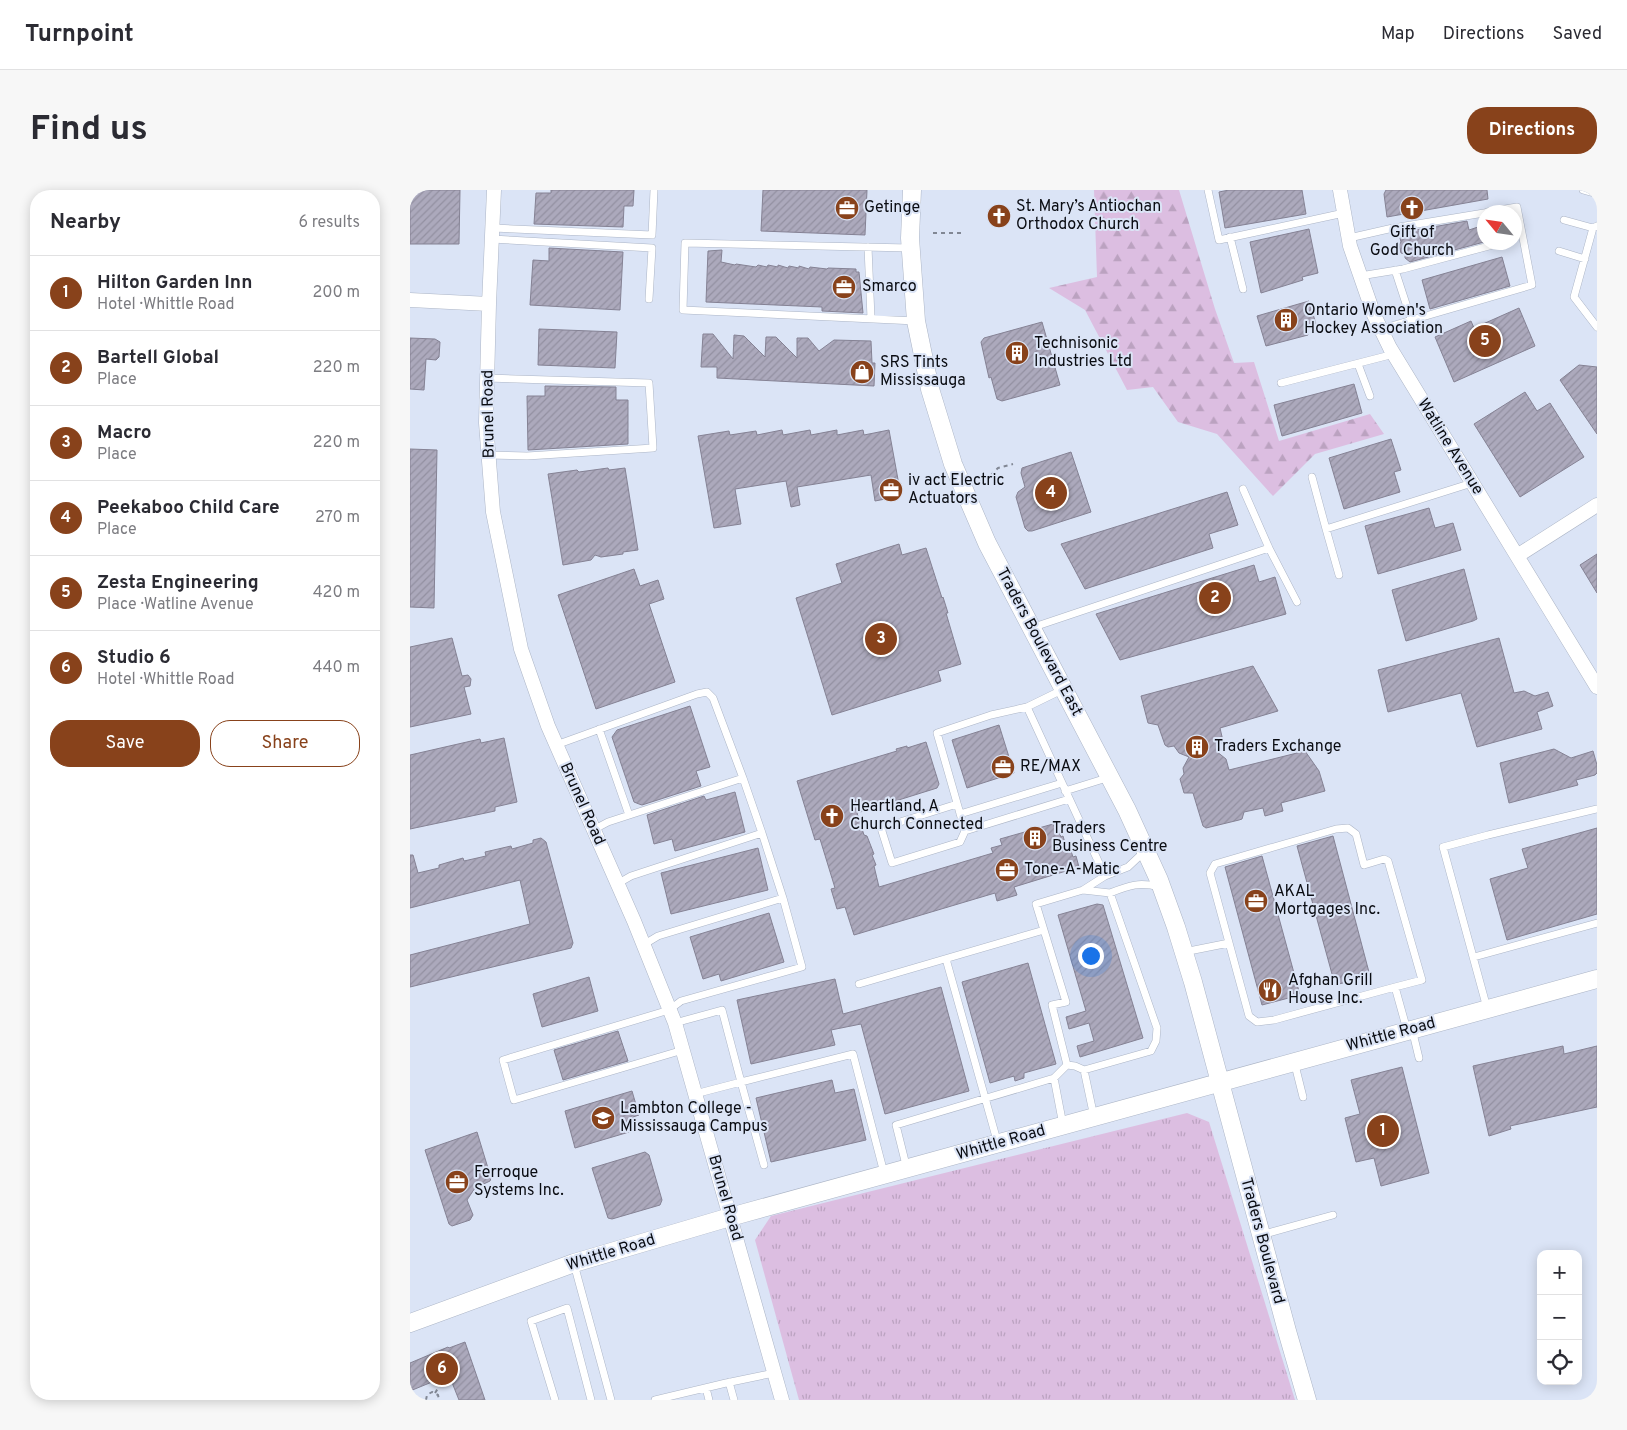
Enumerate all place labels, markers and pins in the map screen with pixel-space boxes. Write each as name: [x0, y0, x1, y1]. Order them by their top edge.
office icon: Getinge: [834, 195, 860, 221]
church icon: Gift of God Church: [1399, 195, 1425, 221]
place label: St. Mary’s Antiochan Orthodox Church: [1016, 197, 1161, 235]
place label: Getinge: [864, 198, 920, 218]
church icon: St. Mary’s Antiochan Orthodox Church: [986, 203, 1012, 229]
place label: Gift of God Church: [1370, 223, 1454, 261]
office icon: Smarco: [831, 274, 857, 300]
place label: Smarco: [862, 277, 917, 297]
place label: Ontario Women's Hockey Association: [1304, 301, 1443, 339]
building icon: Ontario Women's Hockey Association: [1273, 307, 1299, 333]
pin: 5: [1469, 322, 1501, 360]
place label: Technisonic Industries Ltd: [1034, 334, 1132, 372]
building icon: Technisonic Industries Ltd: [1004, 340, 1030, 366]
place label: SRS Tints Mississauga: [880, 353, 966, 391]
shop icon: SRS Tints Mississauga: [849, 359, 875, 385]
place label: iv act Electric Actuators: [908, 471, 1004, 509]
pin: 4: [1035, 474, 1067, 512]
office icon: iv act Electric Actuators: [878, 477, 904, 503]
pin: 2: [1199, 579, 1231, 617]
pin: 3: [865, 620, 897, 658]
building icon: Traders Exchange: [1184, 734, 1210, 760]
place label: Traders Exchange: [1214, 737, 1341, 757]
office icon: RE/MAX: [990, 754, 1016, 780]
place label: RE/MAX: [1020, 757, 1081, 777]
place label: Heartland, A Church Connected: [850, 797, 983, 835]
church icon: Heartland, A Church Connected: [819, 803, 845, 829]
place label: Traders Business Centre: [1052, 819, 1167, 857]
building icon: Traders Business Centre: [1022, 825, 1048, 851]
office icon: Tone-A-Matic: [994, 857, 1020, 883]
place label: Tone-A-Matic: [1024, 860, 1120, 880]
place label: AKAL Mortgages Inc.: [1274, 882, 1380, 920]
office icon: AKAL Mortgages Inc.: [1243, 888, 1269, 914]
place label: Afghan Grill House Inc.: [1288, 971, 1373, 1009]
restaurant icon: Afghan Grill House Inc.: [1257, 977, 1283, 1003]
place label: Lambton College - Mississauga Campus: [620, 1099, 768, 1137]
school or university icon: Lambton College - Mississauga Campus: [590, 1105, 616, 1131]
pin: 1: [1367, 1112, 1399, 1150]
place label: Ferroque Systems Inc.: [474, 1163, 564, 1201]
office icon: Ferroque Systems Inc.: [444, 1169, 470, 1195]
pin: 6: [426, 1350, 458, 1388]

